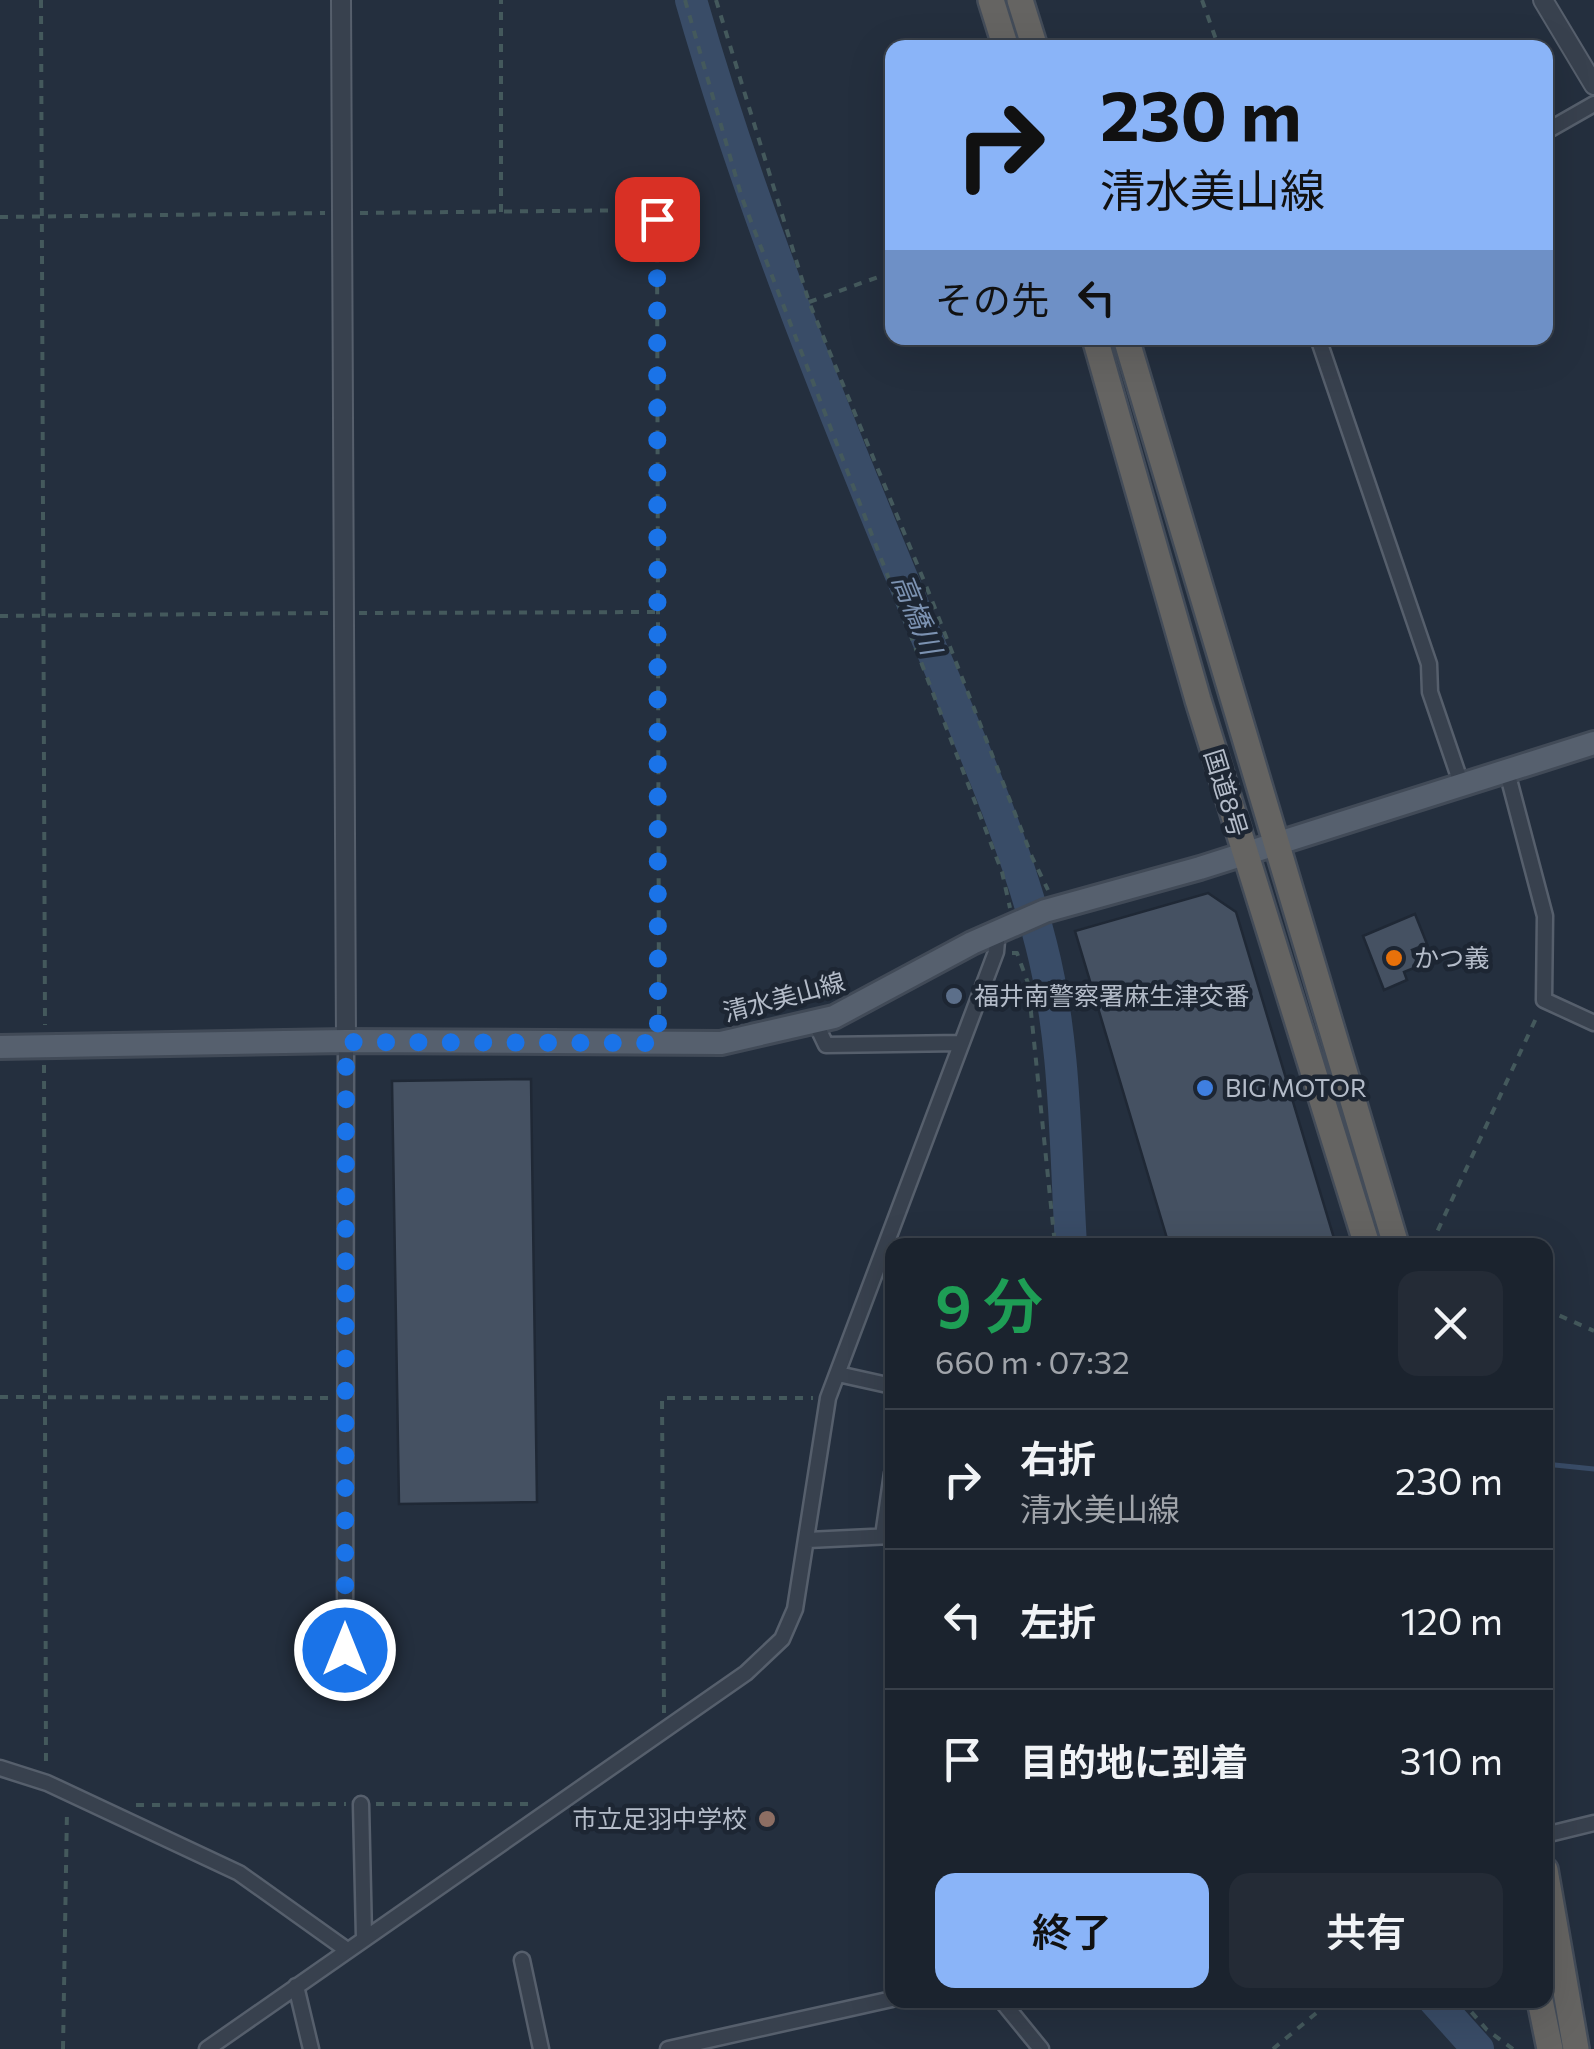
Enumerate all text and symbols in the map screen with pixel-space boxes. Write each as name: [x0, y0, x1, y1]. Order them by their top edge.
text: 230 m: [1100, 70, 1302, 155]
icon: right: [935, 80, 1065, 210]
text: 清水美山線: [1100, 161, 1325, 216]
pin: [615, 177, 700, 262]
icon: arrive: [630, 192, 685, 247]
icon: left: [1069, 270, 1124, 325]
text: その先: [935, 275, 1049, 322]
water label: 高橋川: [886, 568, 951, 662]
street label: 国道8号: [1199, 745, 1254, 840]
place label: かつ義: [1414, 942, 1489, 972]
marker: かつ義: [1383, 947, 1405, 969]
street label: 清水美山線: [719, 965, 848, 1027]
place label: 福井南警察署麻生津交番: [974, 980, 1249, 1010]
marker: 福井南警察署麻生津交番: [943, 985, 965, 1007]
place label: BIG MOTOR: [1225, 1072, 1367, 1102]
marker: BIG MOTOR: [1194, 1077, 1216, 1099]
text: 9 分: [935, 1267, 1043, 1340]
button: close: [1398, 1271, 1503, 1376]
text: 660 m · 07:32: [935, 1341, 1130, 1381]
text: 右折: [1020, 1434, 1096, 1481]
icon: right: [935, 1452, 990, 1507]
text: 230 m: [1395, 1456, 1503, 1503]
text: 清水美山線: [1020, 1488, 1180, 1528]
icon: left: [935, 1592, 990, 1647]
text: 120 m: [1401, 1596, 1503, 1643]
text: 左折: [1020, 1597, 1096, 1644]
position arrow: [293, 1598, 397, 1702]
icon: arrive: [935, 1732, 990, 1787]
text: 310 m: [1400, 1736, 1503, 1783]
text: 目的地に到着: [1020, 1737, 1248, 1784]
place label: 市立足羽中学校: [572, 1803, 747, 1833]
marker: 市立足羽中学校: [756, 1808, 778, 1830]
button: 終了: [935, 1873, 1209, 1988]
button: 共有: [1229, 1873, 1503, 1988]

